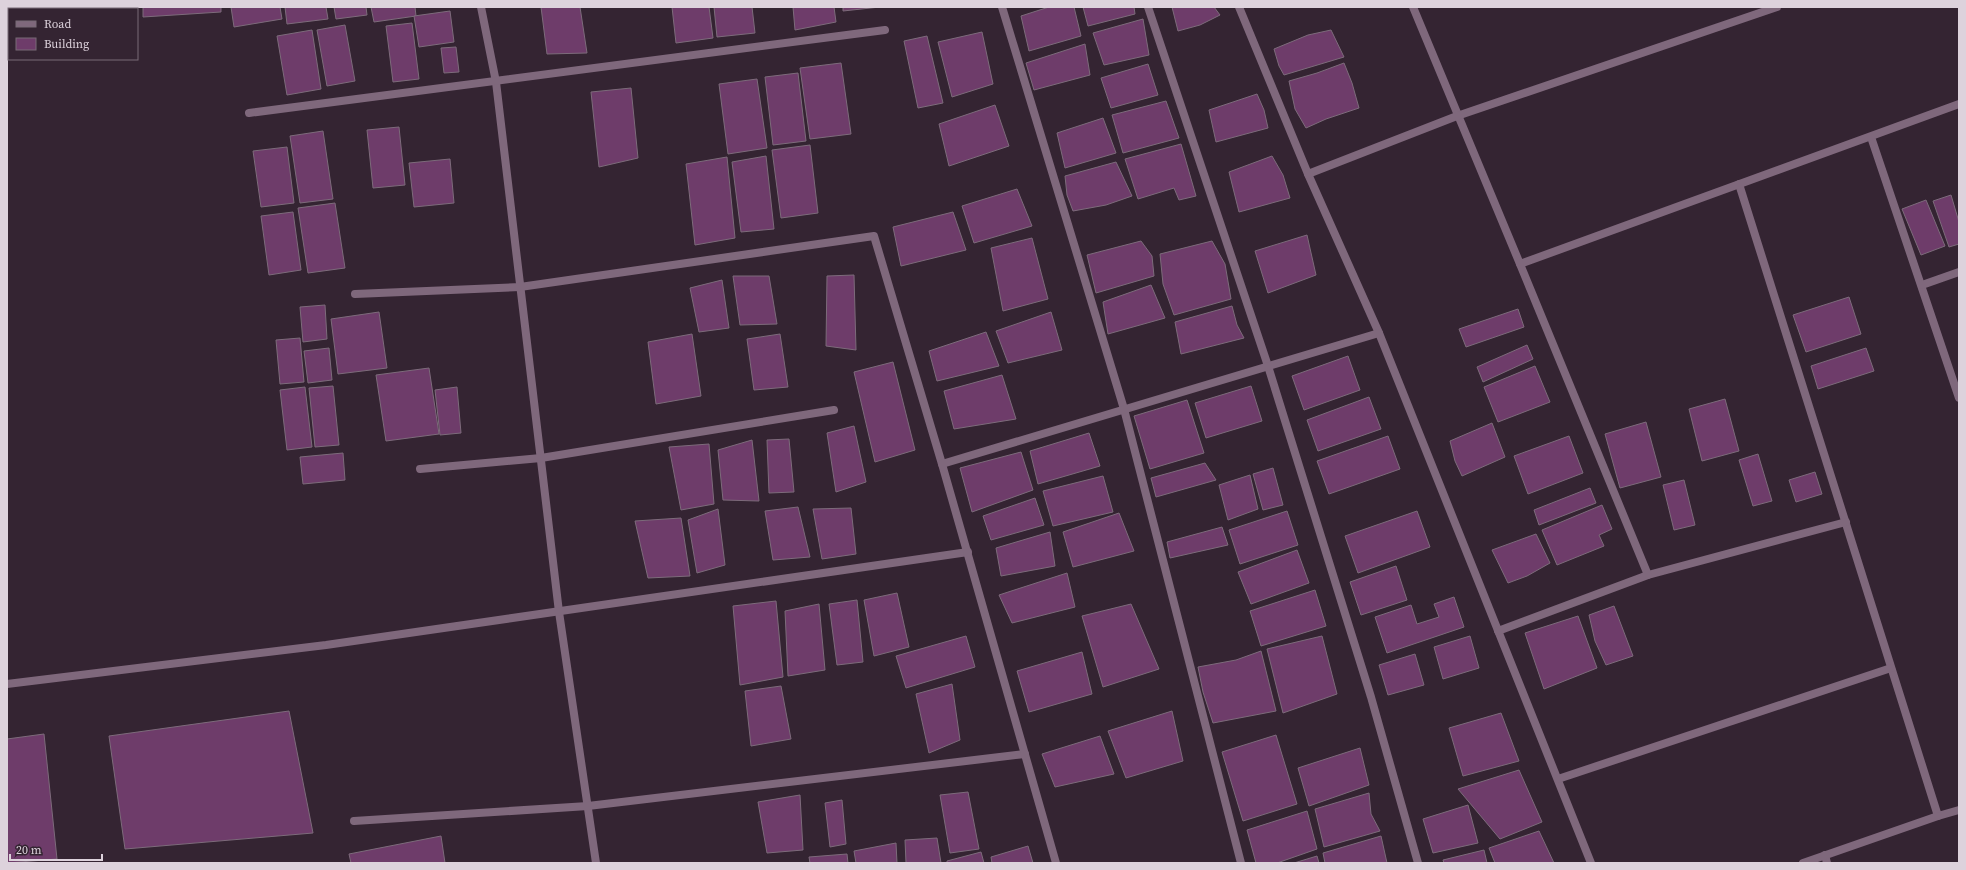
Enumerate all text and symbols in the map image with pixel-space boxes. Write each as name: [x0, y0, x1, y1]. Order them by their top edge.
legend: [8, 8, 138, 60]
text: Road: [44, 16, 71, 32]
text: Building: [44, 36, 89, 52]
scale bar: [10, 836, 102, 862]
text: 20 m: [16, 842, 42, 858]

